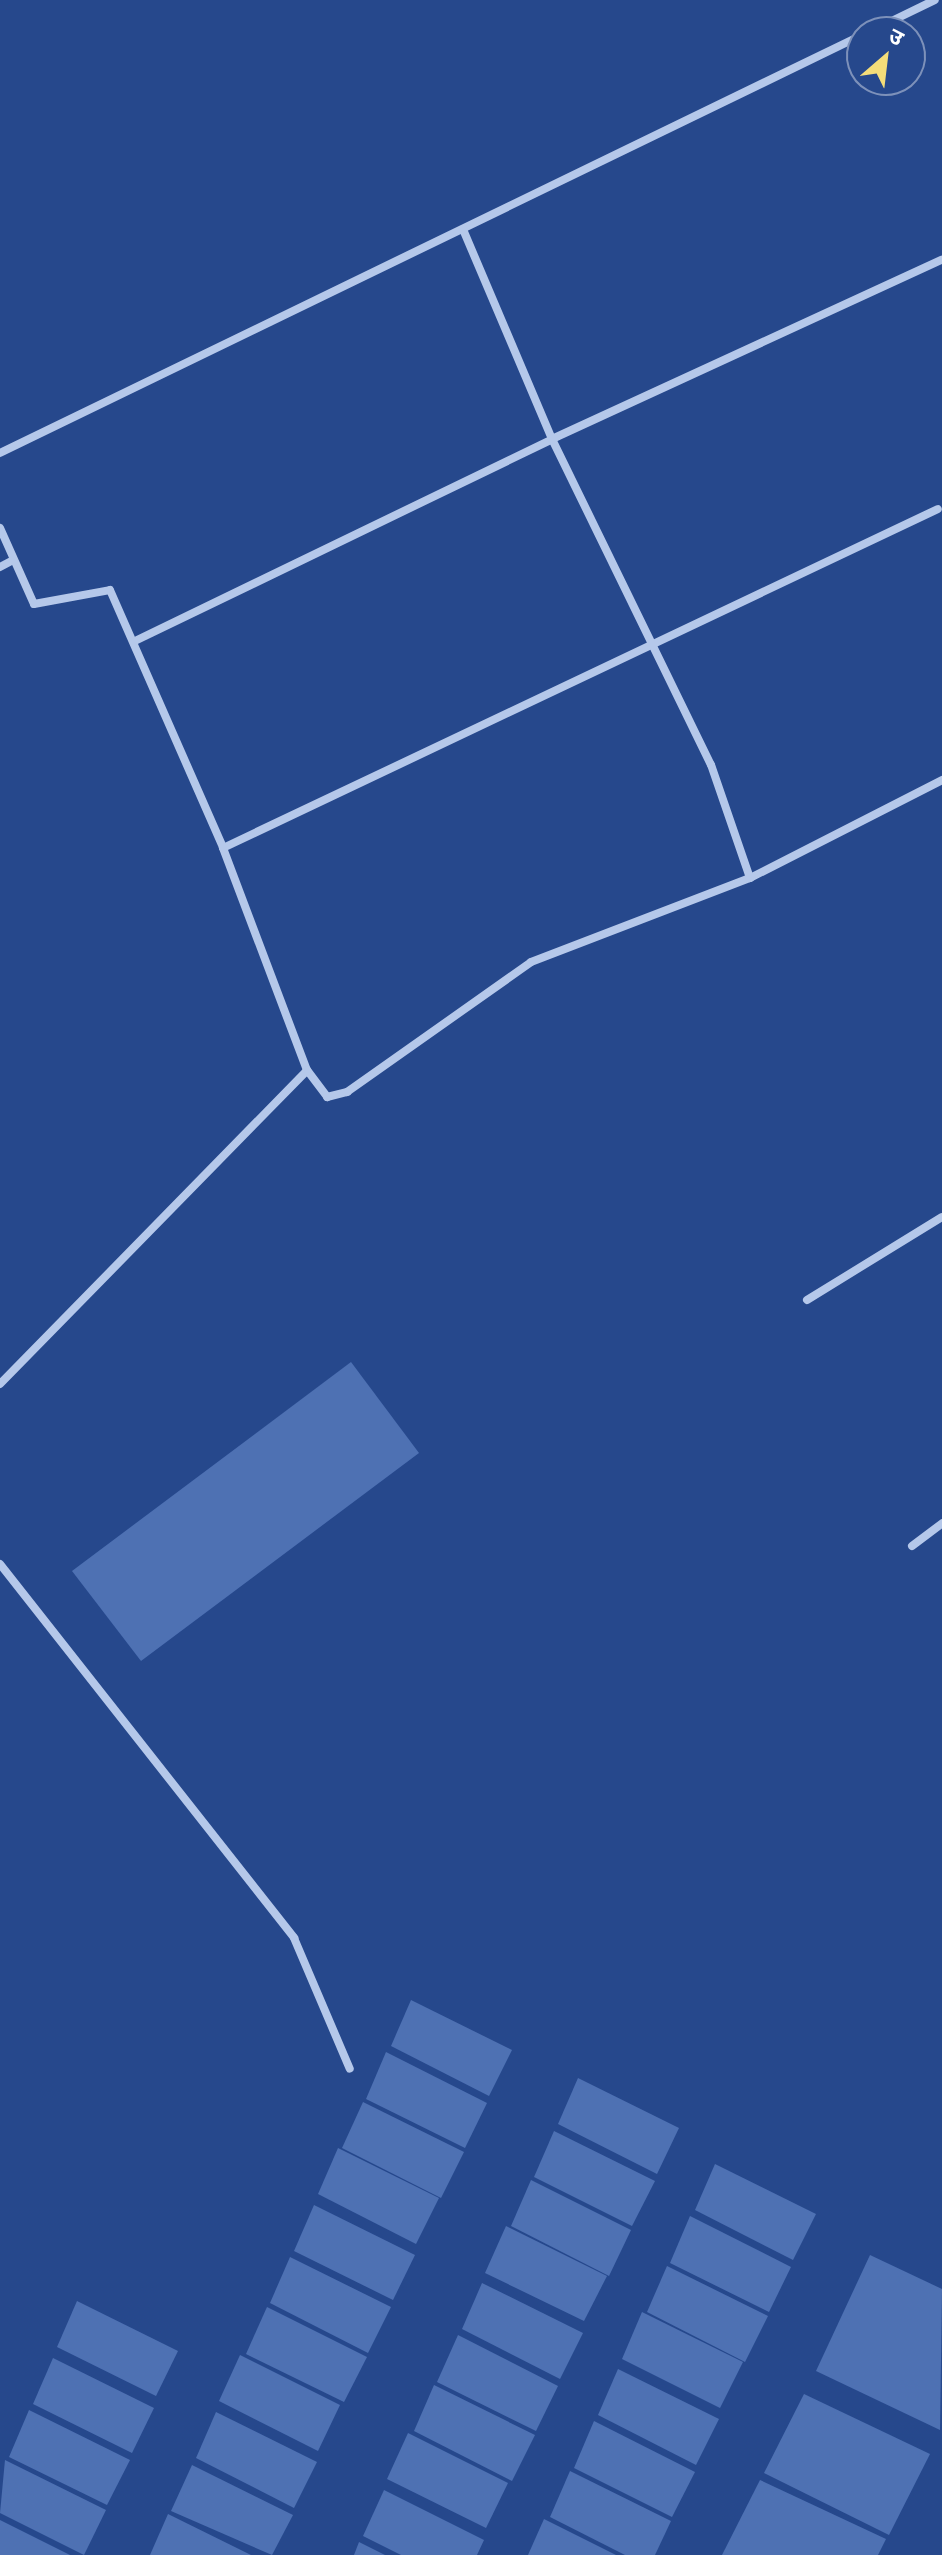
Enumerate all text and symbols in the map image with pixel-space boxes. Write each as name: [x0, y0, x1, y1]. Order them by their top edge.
north arrow: [846, 16, 926, 96]
text: उ: [885, 22, 908, 51]

